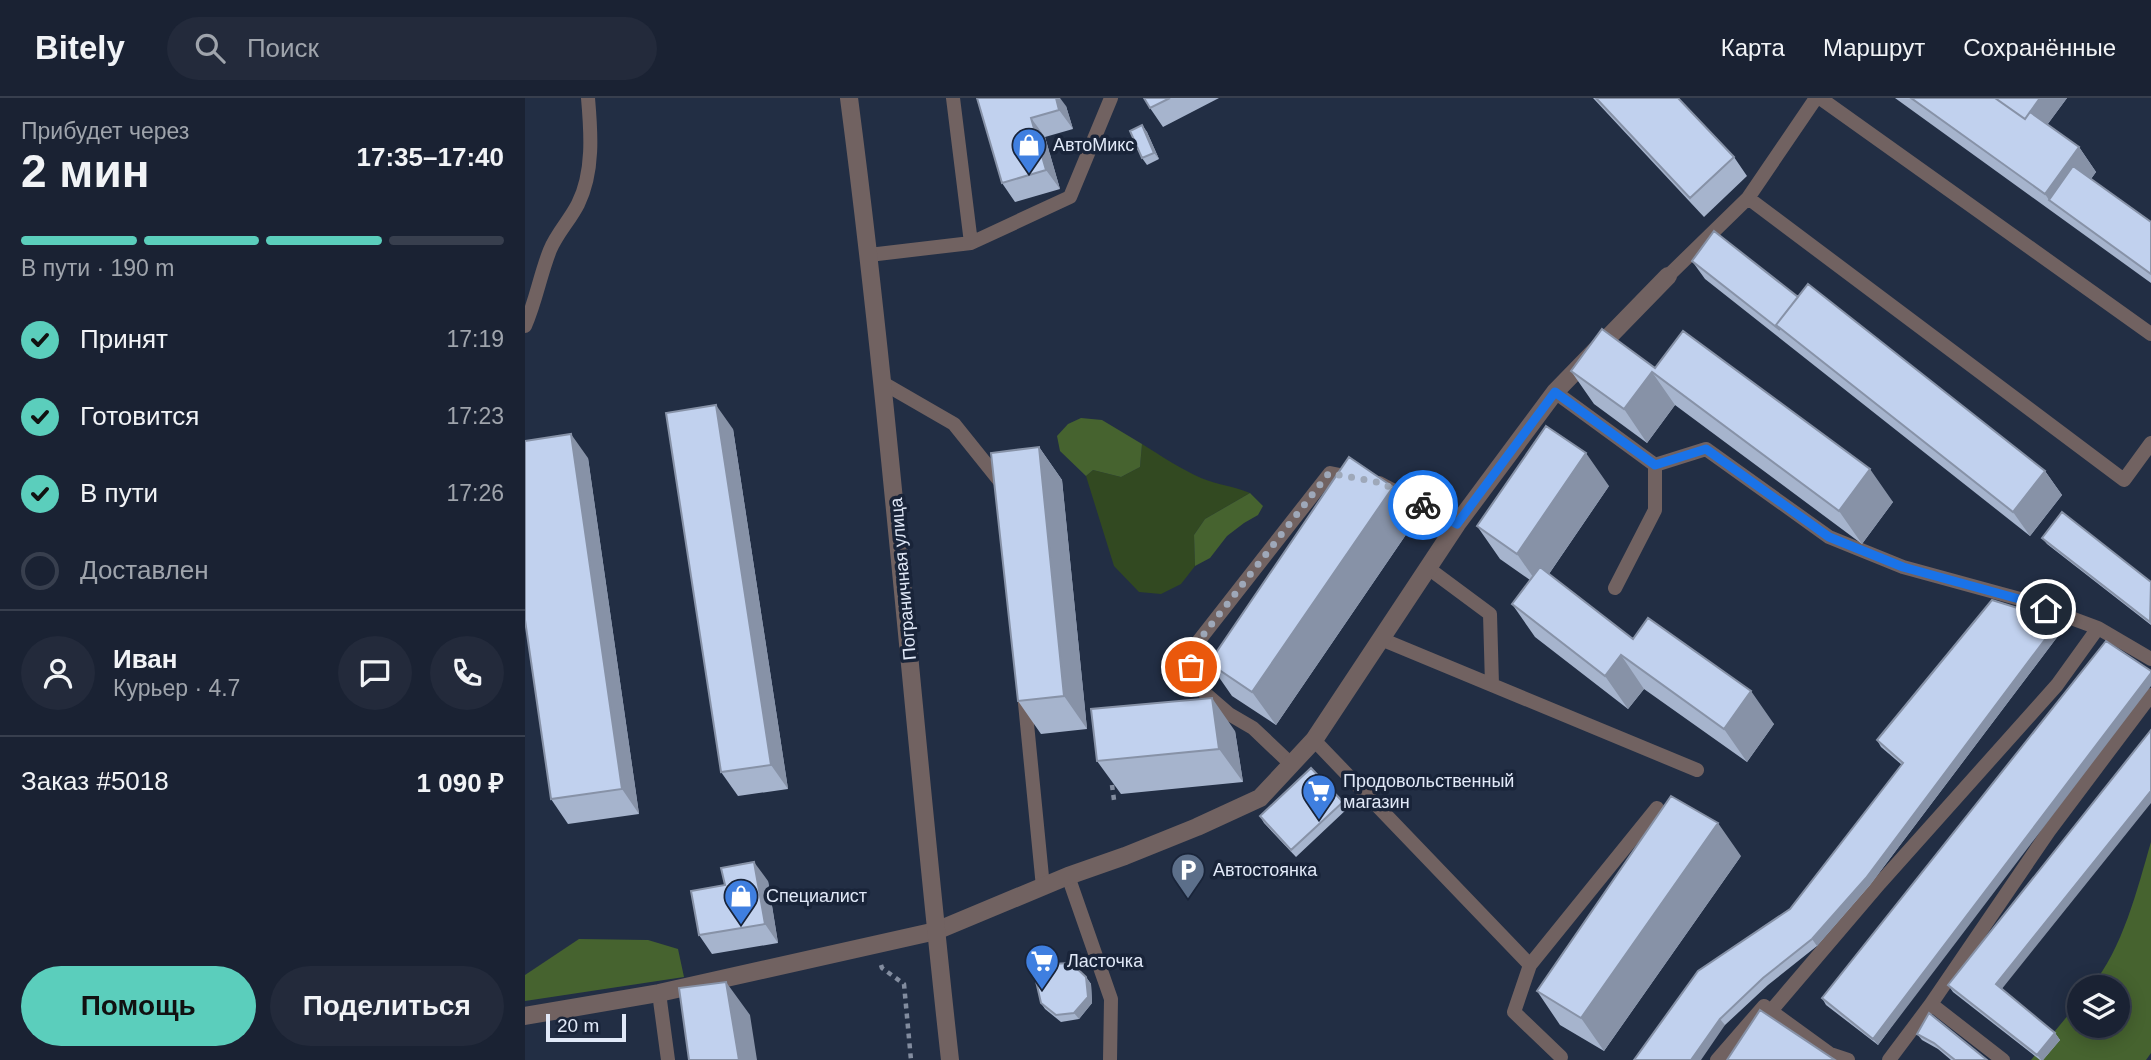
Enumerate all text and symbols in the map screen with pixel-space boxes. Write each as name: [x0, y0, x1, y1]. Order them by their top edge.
search box: [167, 17, 657, 80]
text: Bitely: [35, 29, 125, 66]
icon: search: [191, 29, 229, 67]
text: Поиск: [247, 33, 319, 63]
text: Карта: [1721, 34, 1785, 61]
text: Маршрут: [1823, 34, 1925, 61]
text: Сохранённые: [1963, 34, 2116, 61]
text: Прибудет через: [21, 118, 189, 144]
shop icon: АвтоМикс: [1010, 126, 1048, 175]
place label: АвтоМикс: [1053, 135, 1134, 155]
text: 17:35–17:40: [357, 142, 504, 172]
text: 2 мин: [21, 145, 149, 197]
text: В пути · 190 m: [21, 255, 174, 281]
icon: check: [21, 321, 59, 359]
text: Принят: [80, 324, 168, 354]
text: 17:19: [446, 326, 504, 352]
icon: check: [21, 398, 59, 436]
text: Готовится: [80, 401, 199, 431]
text: 17:23: [446, 403, 504, 429]
courier: [1388, 470, 1458, 540]
icon: check: [21, 475, 59, 513]
text: В пути: [80, 478, 158, 508]
text: 17:26: [446, 480, 504, 506]
icon: bike: [1404, 486, 1442, 524]
street label: Пограничная улица: [886, 496, 920, 661]
text: Доставлен: [80, 555, 209, 585]
pin: [2016, 579, 2076, 639]
icon: home: [2027, 590, 2065, 628]
button: person: [21, 636, 95, 710]
button: chat: [338, 636, 412, 710]
button: phone: [430, 636, 504, 710]
pin: [1161, 637, 1221, 697]
text: Иван: [113, 644, 178, 674]
icon: bag: [1172, 648, 1210, 686]
text: Курьер · 4.7: [113, 675, 240, 701]
text: Заказ #5018: [21, 766, 169, 796]
text: 1 090 ₽: [417, 768, 504, 798]
place label: Продовольственный магазин: [1343, 771, 1514, 812]
supermarket icon: Продовольственный магазин: [1300, 772, 1338, 821]
parking icon: Автостоянка: [1169, 851, 1207, 900]
place label: Автостоянка: [1213, 860, 1318, 880]
shop icon: Специалист: [722, 877, 760, 926]
place label: Специалист: [766, 886, 867, 906]
supermarket icon: Ласточка: [1023, 942, 1061, 991]
place label: Ласточка: [1067, 951, 1144, 971]
button: Помощь: [21, 966, 256, 1046]
button: Поделиться: [270, 966, 504, 1046]
map controls: [2067, 975, 2130, 1038]
button: layers: [2067, 975, 2130, 1038]
scale bar: [546, 1011, 627, 1043]
text: 20 m: [557, 1015, 599, 1036]

